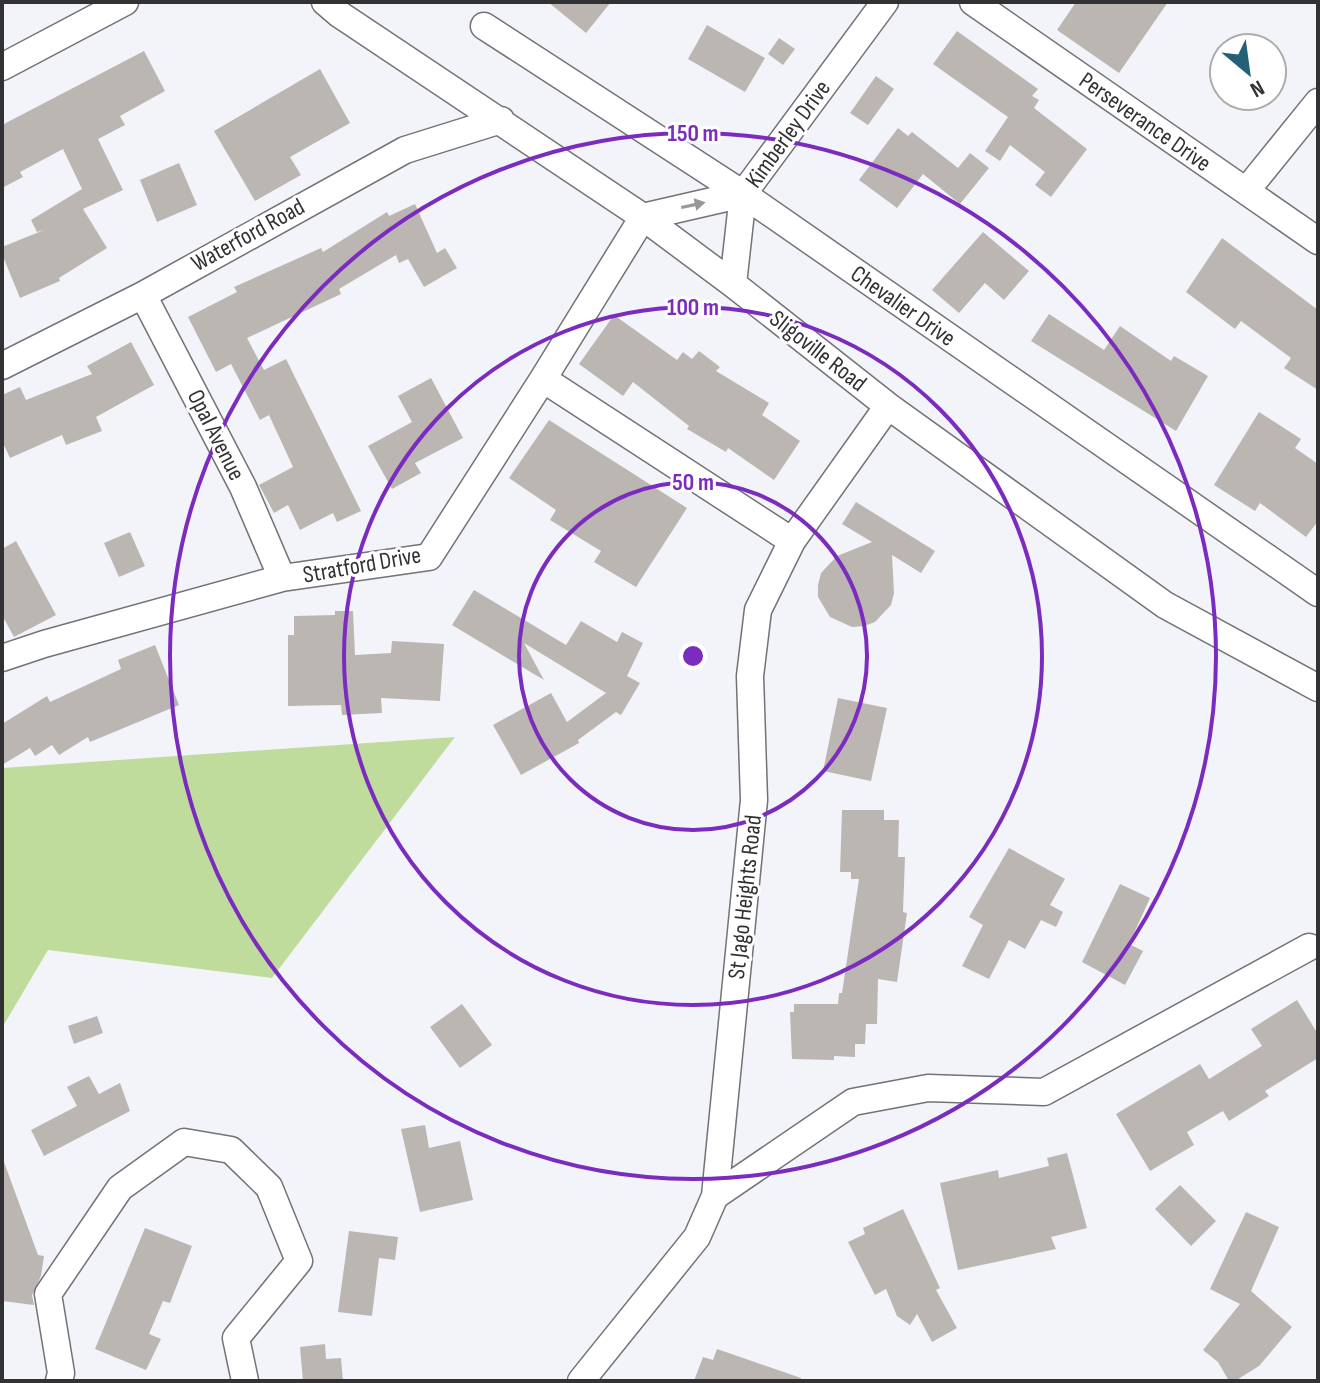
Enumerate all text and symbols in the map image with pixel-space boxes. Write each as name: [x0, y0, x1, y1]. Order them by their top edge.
north arrow: [1208, 32, 1288, 112]
street label: Perseverance Drive: [1074, 66, 1216, 178]
street label: Kimberley Drive: [739, 74, 837, 194]
text: N: [1245, 74, 1269, 103]
text: 150 m: [667, 119, 719, 148]
street label: Waterford Road: [186, 192, 310, 278]
one-way arrow: [681, 198, 706, 211]
street label: Chevalier Drive: [845, 259, 961, 353]
text: 100 m: [667, 293, 719, 322]
street label: Sligoville Road: [764, 304, 872, 398]
street label: Opal Avenue: [181, 385, 251, 485]
text: 50 m: [672, 468, 714, 497]
street label: Stratford Drive: [301, 540, 423, 590]
centre of rings: [679, 642, 707, 670]
street label: St Jago Heights Road: [722, 814, 768, 980]

